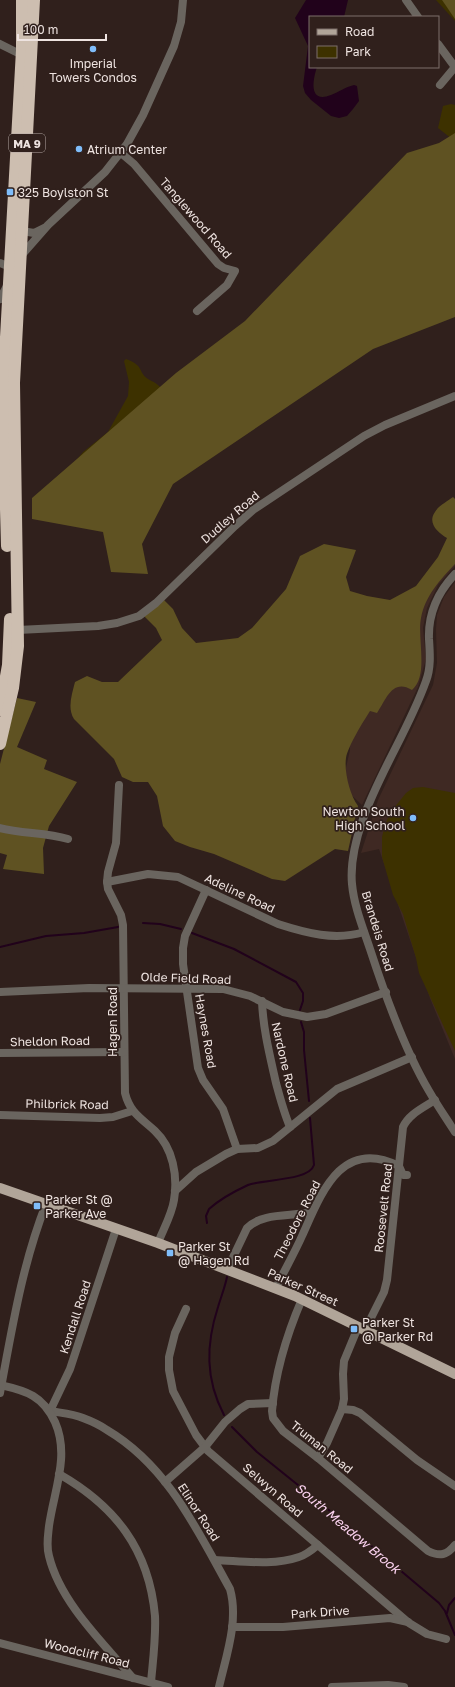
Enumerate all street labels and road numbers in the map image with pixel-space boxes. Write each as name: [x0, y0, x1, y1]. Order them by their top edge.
road number: MA 9: [9, 134, 45, 152]
street label: Tanglewood Road: [157, 174, 235, 262]
street label: Dudley Road: [198, 488, 262, 546]
street label: Adeline Road: [202, 870, 278, 916]
street label: Brandeis Road: [359, 889, 397, 973]
street label: Olde Field Road: [140, 969, 232, 987]
street label: Hagen Road: [105, 987, 120, 1057]
street label: Haynes Road: [192, 993, 220, 1069]
street label: Nardone Road: [268, 1020, 302, 1104]
street label: Sheldon Road: [10, 1033, 90, 1049]
street label: Philbrick Road: [25, 1096, 109, 1112]
street label: Roosevelt Road: [371, 1163, 395, 1253]
street label: Theodore Road: [270, 1178, 324, 1262]
street label: Parker Street: [265, 1265, 341, 1309]
street label: Kendall Road: [56, 1278, 94, 1356]
street label: Truman Road: [288, 1417, 356, 1477]
street label: Selwyn Road: [240, 1460, 306, 1520]
street label: Elinor Road: [175, 1480, 223, 1544]
street label: Park Drive: [290, 1602, 350, 1622]
street label: Woodcliff Road: [43, 1635, 131, 1671]

